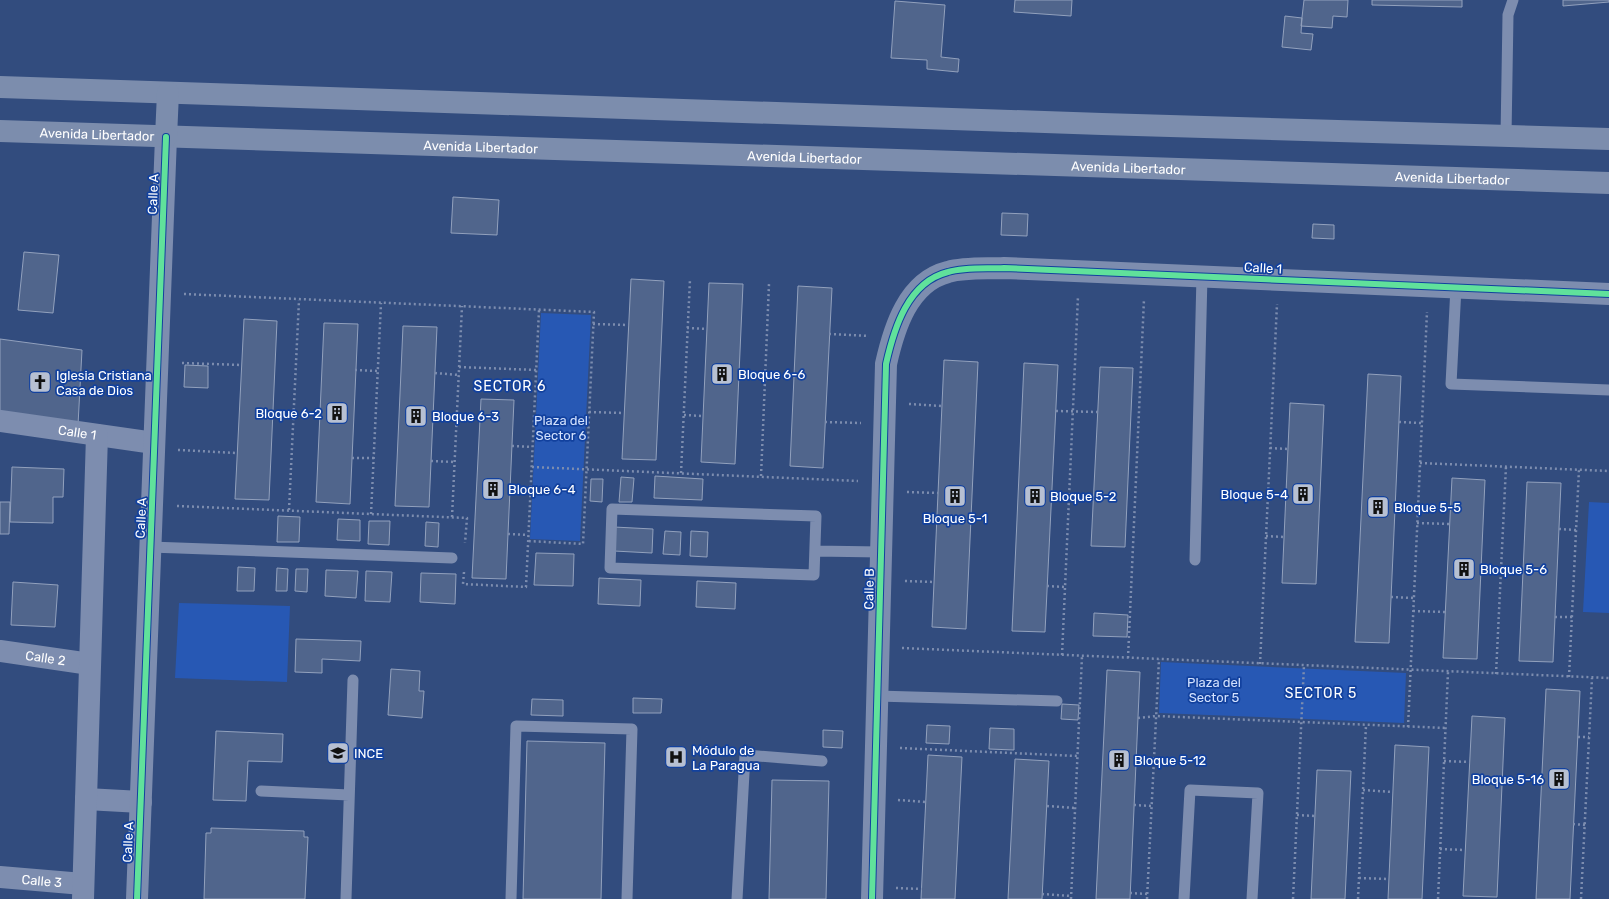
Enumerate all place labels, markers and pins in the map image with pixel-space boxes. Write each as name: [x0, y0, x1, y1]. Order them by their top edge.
building icon: Bloque 6-6: [709, 361, 735, 387]
place label: Bloque 6-6: [738, 367, 805, 382]
place label: Iglesia Cristiana Casa de Dios: [56, 368, 152, 398]
church icon: Iglesia Cristiana Casa de Dios: [27, 369, 53, 395]
building icon: Bloque 6-2: [324, 400, 350, 426]
building icon: Bloque 6-3: [403, 403, 429, 429]
place label: Bloque 6-2: [255, 406, 322, 421]
place label: Bloque 6-3: [432, 409, 499, 424]
building icon: Bloque 6-4: [480, 476, 506, 502]
building icon: Bloque 5-4: [1290, 481, 1316, 507]
place label: Bloque 6-4: [508, 482, 576, 497]
building icon: Bloque 5-1: [942, 483, 968, 509]
building icon: Bloque 5-2: [1022, 483, 1048, 509]
place label: Bloque 5-4: [1221, 487, 1288, 502]
place label: Bloque 5-2: [1050, 489, 1116, 504]
building icon: Bloque 5-5: [1365, 494, 1391, 520]
place label: Bloque 5-5: [1394, 500, 1461, 515]
place label: Bloque 5-1: [923, 511, 987, 526]
building icon: Bloque 5-6: [1451, 556, 1477, 582]
place label: Bloque 5-6: [1480, 562, 1547, 577]
school or university icon: INCE: [325, 740, 351, 766]
place label: Módulo de La Paragua: [692, 743, 760, 774]
hospital icon: Módulo de La Paragua: [663, 744, 689, 770]
place label: INCE: [354, 746, 383, 761]
building icon: Bloque 5-12: [1106, 747, 1132, 773]
place label: Bloque 5-12: [1134, 753, 1206, 768]
building icon: Bloque 5-16: [1546, 766, 1572, 792]
place label: Bloque 5-16: [1472, 772, 1544, 787]

